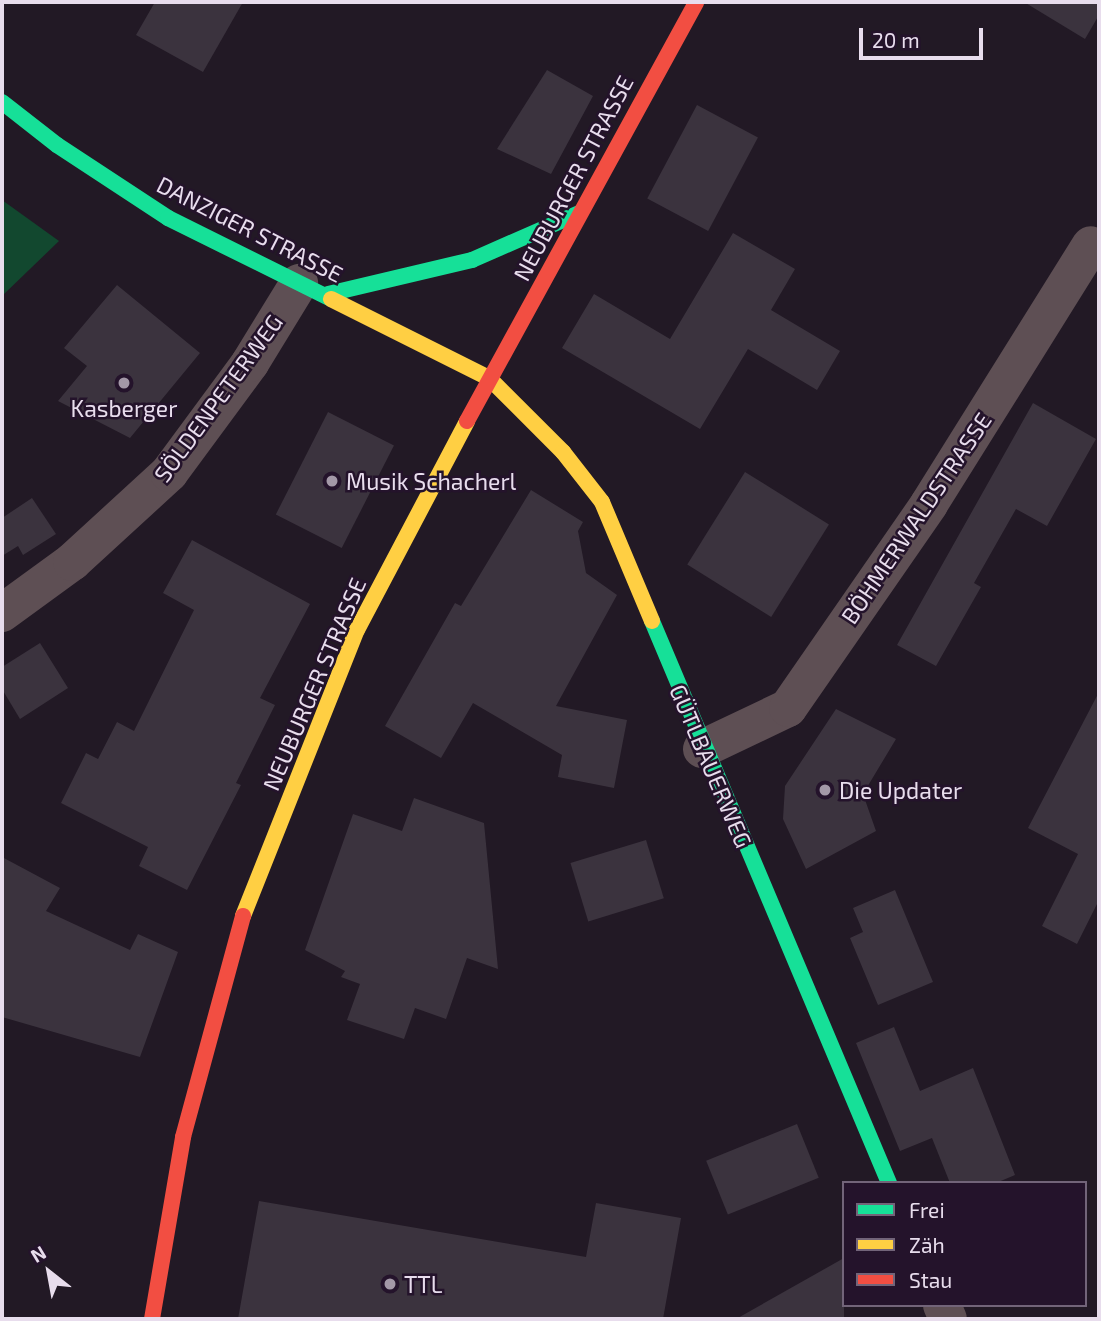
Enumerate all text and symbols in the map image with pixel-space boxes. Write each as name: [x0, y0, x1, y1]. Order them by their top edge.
scale bar: [863, 14, 987, 58]
text: 20 m: [872, 27, 920, 52]
street label: NEUBURGER STRASSE: [507, 71, 639, 285]
street label: DANZIGER STRASSE: [152, 170, 348, 288]
street label: SÖLDENPETERWEG: [148, 309, 288, 487]
marker: Kasberger: [116, 375, 132, 391]
place label: Kasberger: [71, 394, 177, 422]
street label: BÖHMERWALDSTRASSE: [835, 407, 997, 629]
place label: Musik Schacherl: [346, 467, 517, 495]
marker: Musik Schacherl: [324, 473, 340, 489]
street label: NEUBURGER STRASSE: [257, 574, 371, 794]
street label: GÜTLBAUERWEG: [664, 680, 758, 852]
place label: Die Updater: [839, 776, 962, 804]
marker: Die Updater: [817, 782, 833, 798]
legend: [842, 1181, 1087, 1307]
text: Frei: [909, 1197, 945, 1222]
text: Zäh: [909, 1232, 945, 1257]
north arrow: [14, 1237, 84, 1307]
text: N: [26, 1240, 50, 1267]
text: Stau: [909, 1267, 952, 1292]
place label: TTL: [404, 1270, 443, 1298]
marker: TTL: [382, 1276, 398, 1292]

